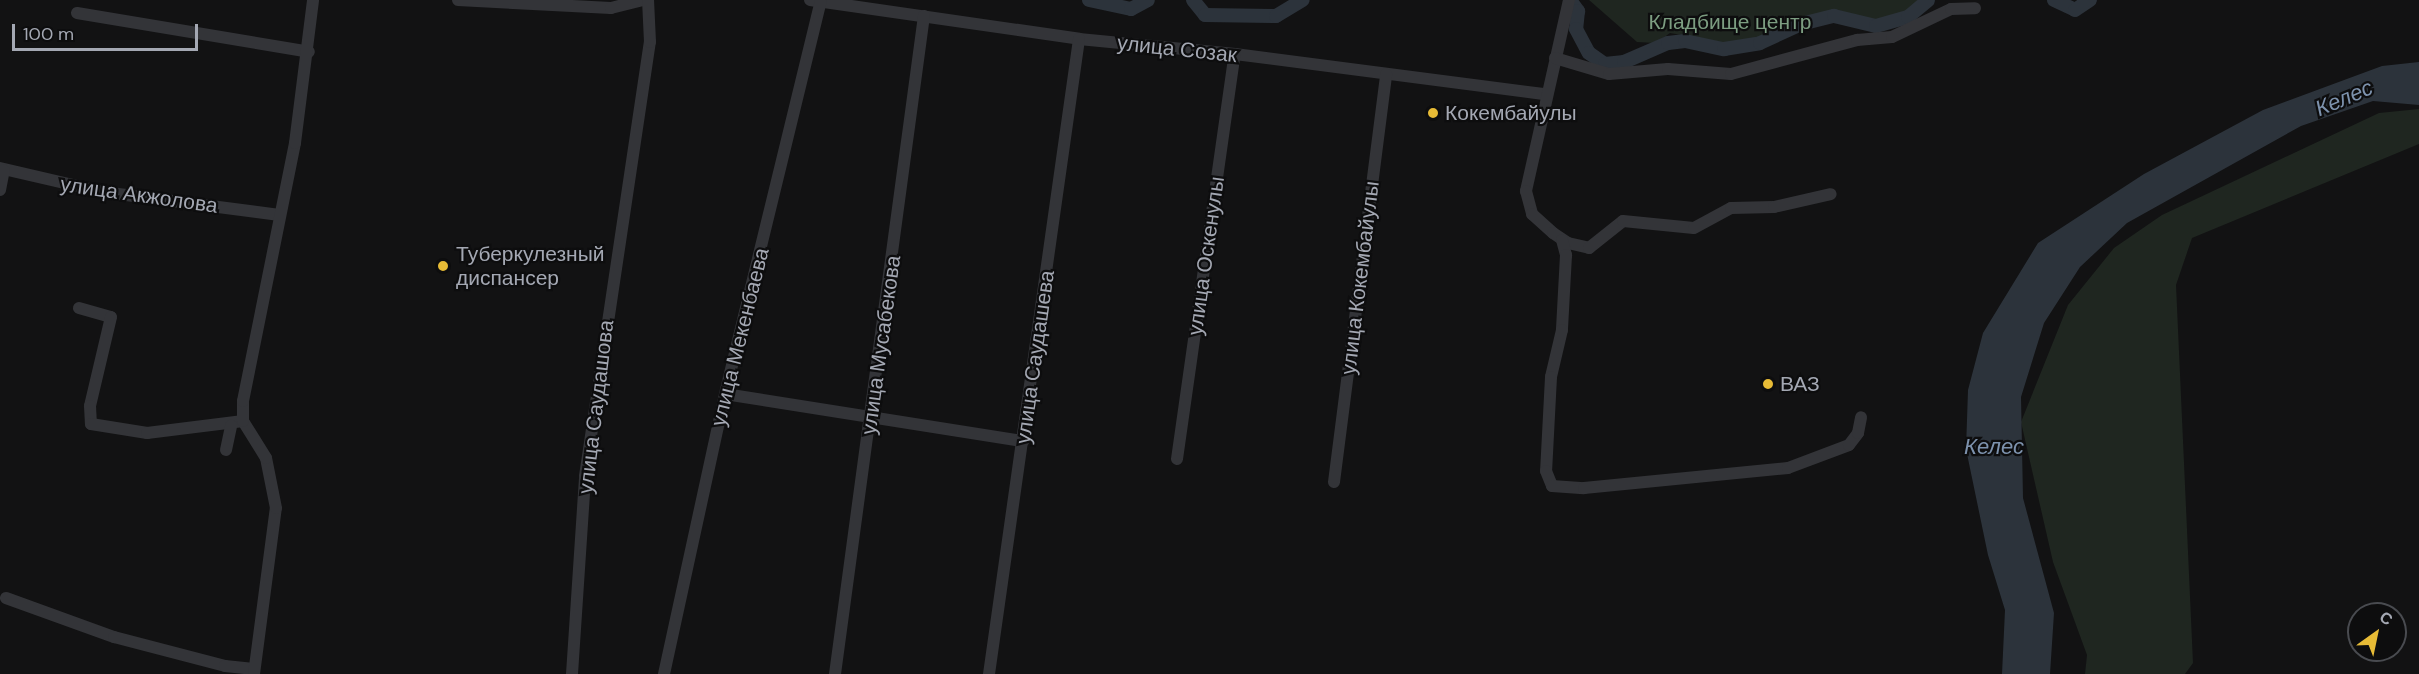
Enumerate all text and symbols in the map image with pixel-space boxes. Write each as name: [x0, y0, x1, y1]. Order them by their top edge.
park label: Кладбище центр: [1649, 9, 1811, 35]
scale bar: [15, 12, 201, 50]
text: 100 m: [23, 22, 74, 46]
street label: улица Созак: [1116, 30, 1238, 68]
water label: Келес: [2311, 74, 2377, 122]
place label: Кокембайулы: [1445, 100, 1577, 126]
marker: Кокембайулы: [1426, 106, 1440, 120]
street label: улица Акжолова: [59, 171, 219, 219]
street label: улица Оскенулы: [1182, 175, 1230, 337]
street label: улица Кокембайулы: [1336, 180, 1384, 376]
place label: Туберкулезный диспансер: [456, 241, 605, 291]
street label: улица Мекенбаева: [706, 245, 774, 429]
street label: улица Мусабекова: [856, 254, 906, 436]
marker: Туберкулезный диспансер: [434, 257, 452, 275]
street label: улица Саудашева: [1010, 269, 1060, 445]
street label: улица Саудашова: [573, 319, 619, 495]
place label: ВАЗ: [1780, 371, 1820, 397]
marker: ВАЗ: [1761, 377, 1775, 391]
water label: Келес: [1964, 434, 2024, 460]
north arrow: [2347, 602, 2407, 662]
text: С: [2375, 606, 2397, 630]

